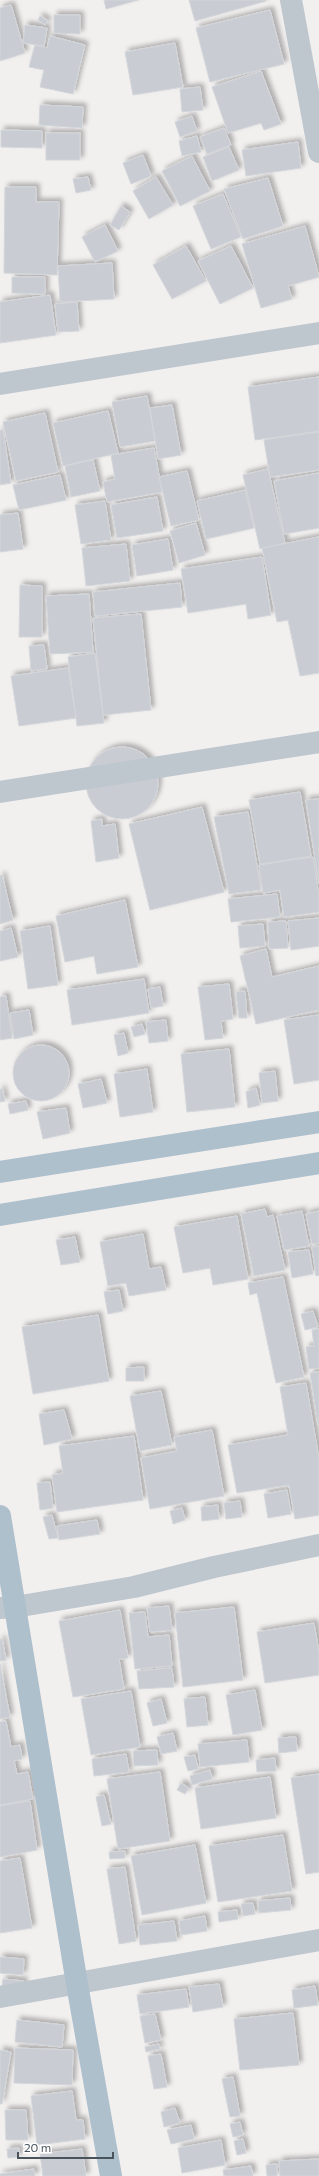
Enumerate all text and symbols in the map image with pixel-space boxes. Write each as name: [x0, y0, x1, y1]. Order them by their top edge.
scale bar: [18, 2134, 113, 2160]
text: 20 m: [24, 2140, 51, 2154]

